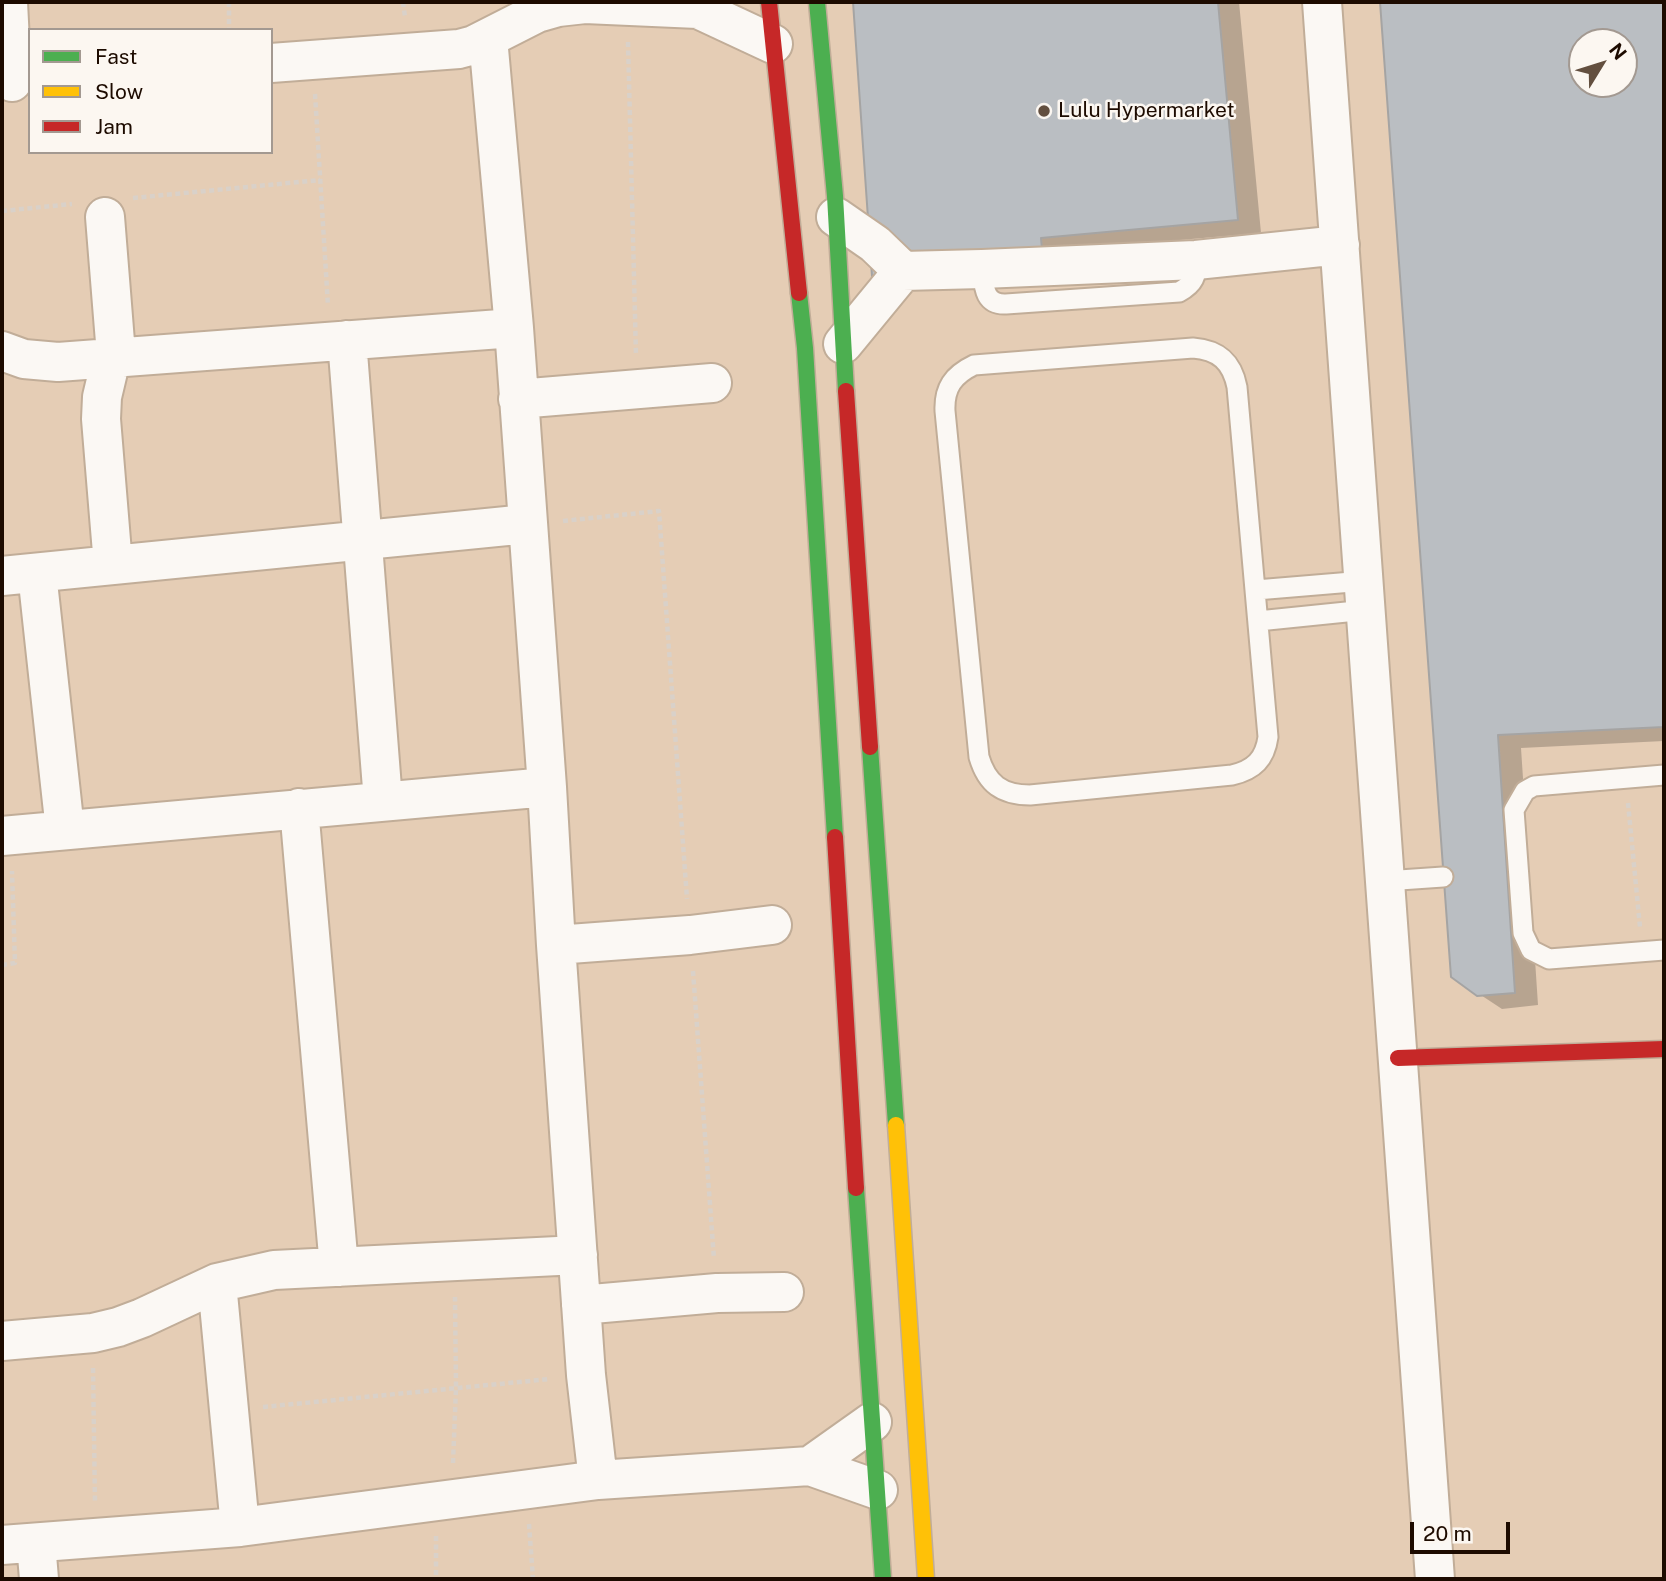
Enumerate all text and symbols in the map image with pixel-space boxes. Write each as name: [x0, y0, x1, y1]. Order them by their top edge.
legend: [28, 28, 273, 154]
north arrow: [1568, 28, 1638, 98]
text: N: [1605, 39, 1631, 64]
text: Fast: [95, 44, 137, 69]
text: Slow: [95, 79, 143, 104]
place label: Lulu Hypermarket: [1058, 98, 1235, 124]
marker: Lulu Hypermarket: [1036, 103, 1052, 119]
text: Jam: [95, 114, 133, 139]
scale bar: [1414, 1508, 1514, 1552]
text: 20 m: [1423, 1521, 1472, 1546]

